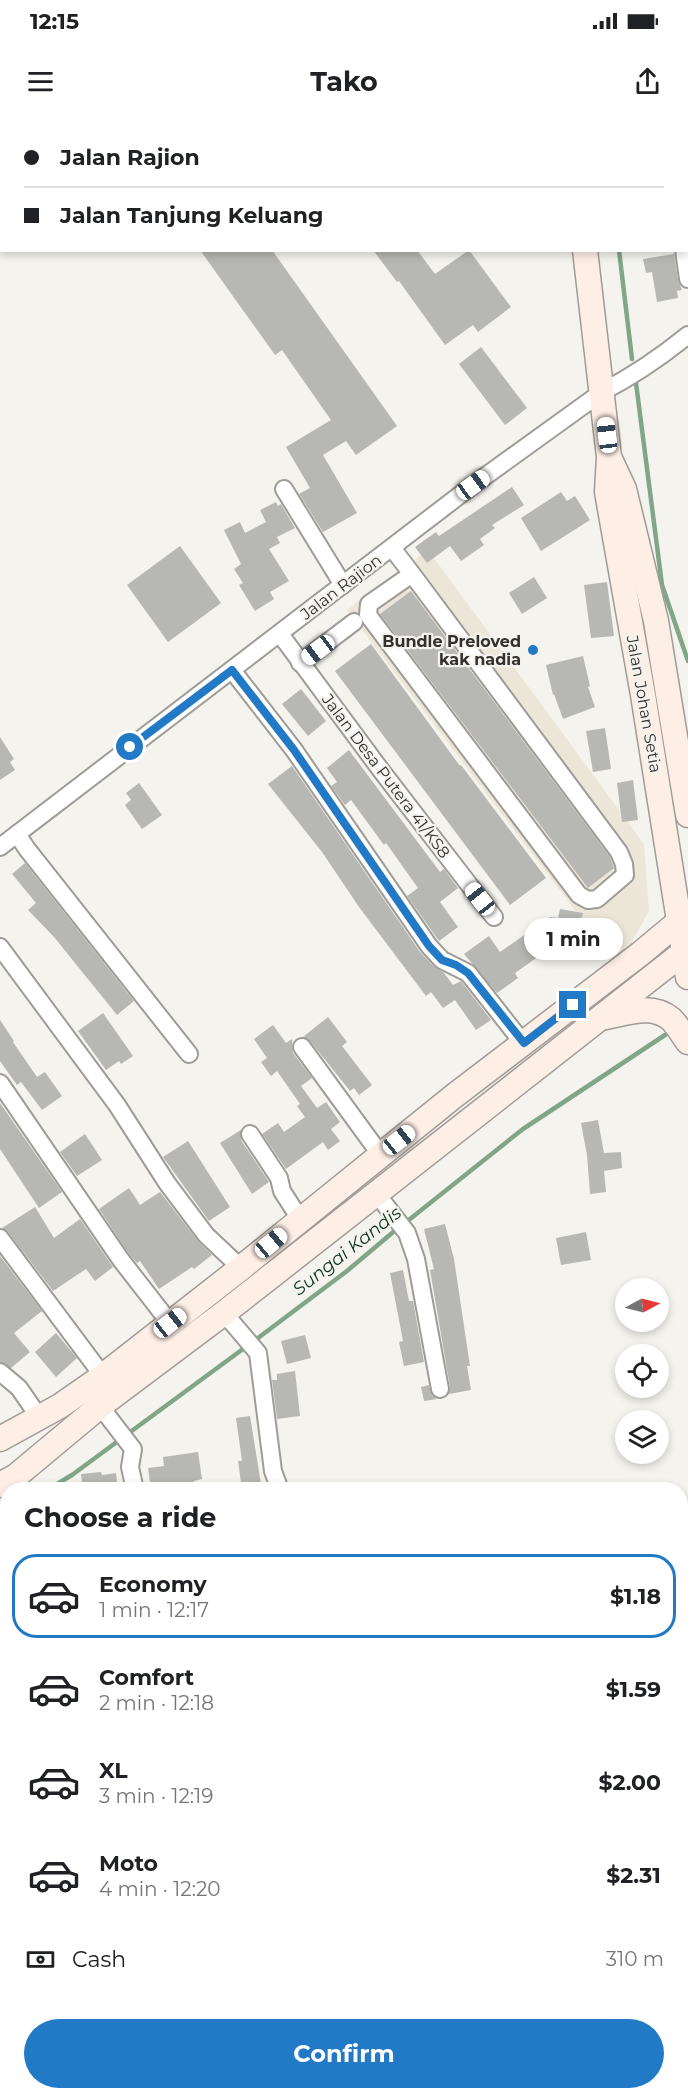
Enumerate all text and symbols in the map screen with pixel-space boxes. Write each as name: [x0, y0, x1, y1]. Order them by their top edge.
text: 12:15: [30, 8, 79, 35]
icon: menu: [24, 65, 57, 98]
text: Tako: [310, 65, 378, 98]
icon: share: [631, 65, 664, 98]
text: Jalan Rajion: [60, 144, 200, 171]
text: Jalan Tanjung Keluang: [60, 202, 323, 229]
car: [596, 416, 618, 454]
car: [453, 467, 493, 503]
street label: Jalan Rajion: [296, 550, 385, 624]
car: [298, 632, 338, 668]
place label: Bundle Preloved kak nadia: [382, 632, 521, 669]
street label: Jalan Johan Setia: [622, 633, 665, 774]
marker: Bundle Preloved kak nadia: [526, 643, 540, 657]
street label: Jalan Desa Putera 41/KS8: [317, 689, 454, 862]
route start: [116, 733, 143, 760]
car: [462, 879, 498, 919]
callout: 1 min: [524, 918, 622, 960]
text: 1 min: [546, 927, 601, 951]
route end: [559, 991, 586, 1018]
car: [379, 1122, 419, 1158]
water label: Sungai Kandis: [288, 1202, 406, 1300]
car: [251, 1225, 291, 1261]
north arrow: [615, 1278, 669, 1332]
map controls: [615, 1278, 669, 1464]
car: [150, 1305, 190, 1341]
button: locate: [615, 1344, 669, 1398]
button: layers: [615, 1410, 669, 1464]
text: Choose a ride: [24, 1501, 216, 1534]
icon: car: [27, 1569, 81, 1623]
text: Economy: [99, 1571, 207, 1598]
text: $1.18: [610, 1583, 661, 1610]
text: 1 min · 12:17: [99, 1598, 209, 1622]
icon: car: [27, 1662, 81, 1716]
text: Comfort: [99, 1664, 194, 1691]
text: $1.59: [606, 1676, 661, 1703]
text: 2 min · 12:18: [99, 1691, 214, 1715]
icon: car: [27, 1755, 81, 1809]
text: XL: [99, 1757, 128, 1784]
text: $2.00: [598, 1769, 661, 1796]
text: 3 min · 12:19: [99, 1784, 213, 1808]
icon: car: [27, 1848, 81, 1902]
text: Moto: [99, 1850, 158, 1877]
text: $2.31: [606, 1862, 661, 1889]
text: 4 min · 12:20: [99, 1877, 220, 1901]
icon: cash: [24, 1943, 57, 1976]
text: Cash: [72, 1946, 126, 1973]
text: 310 m: [606, 1947, 664, 1971]
button: Confirm: [24, 2019, 664, 2088]

